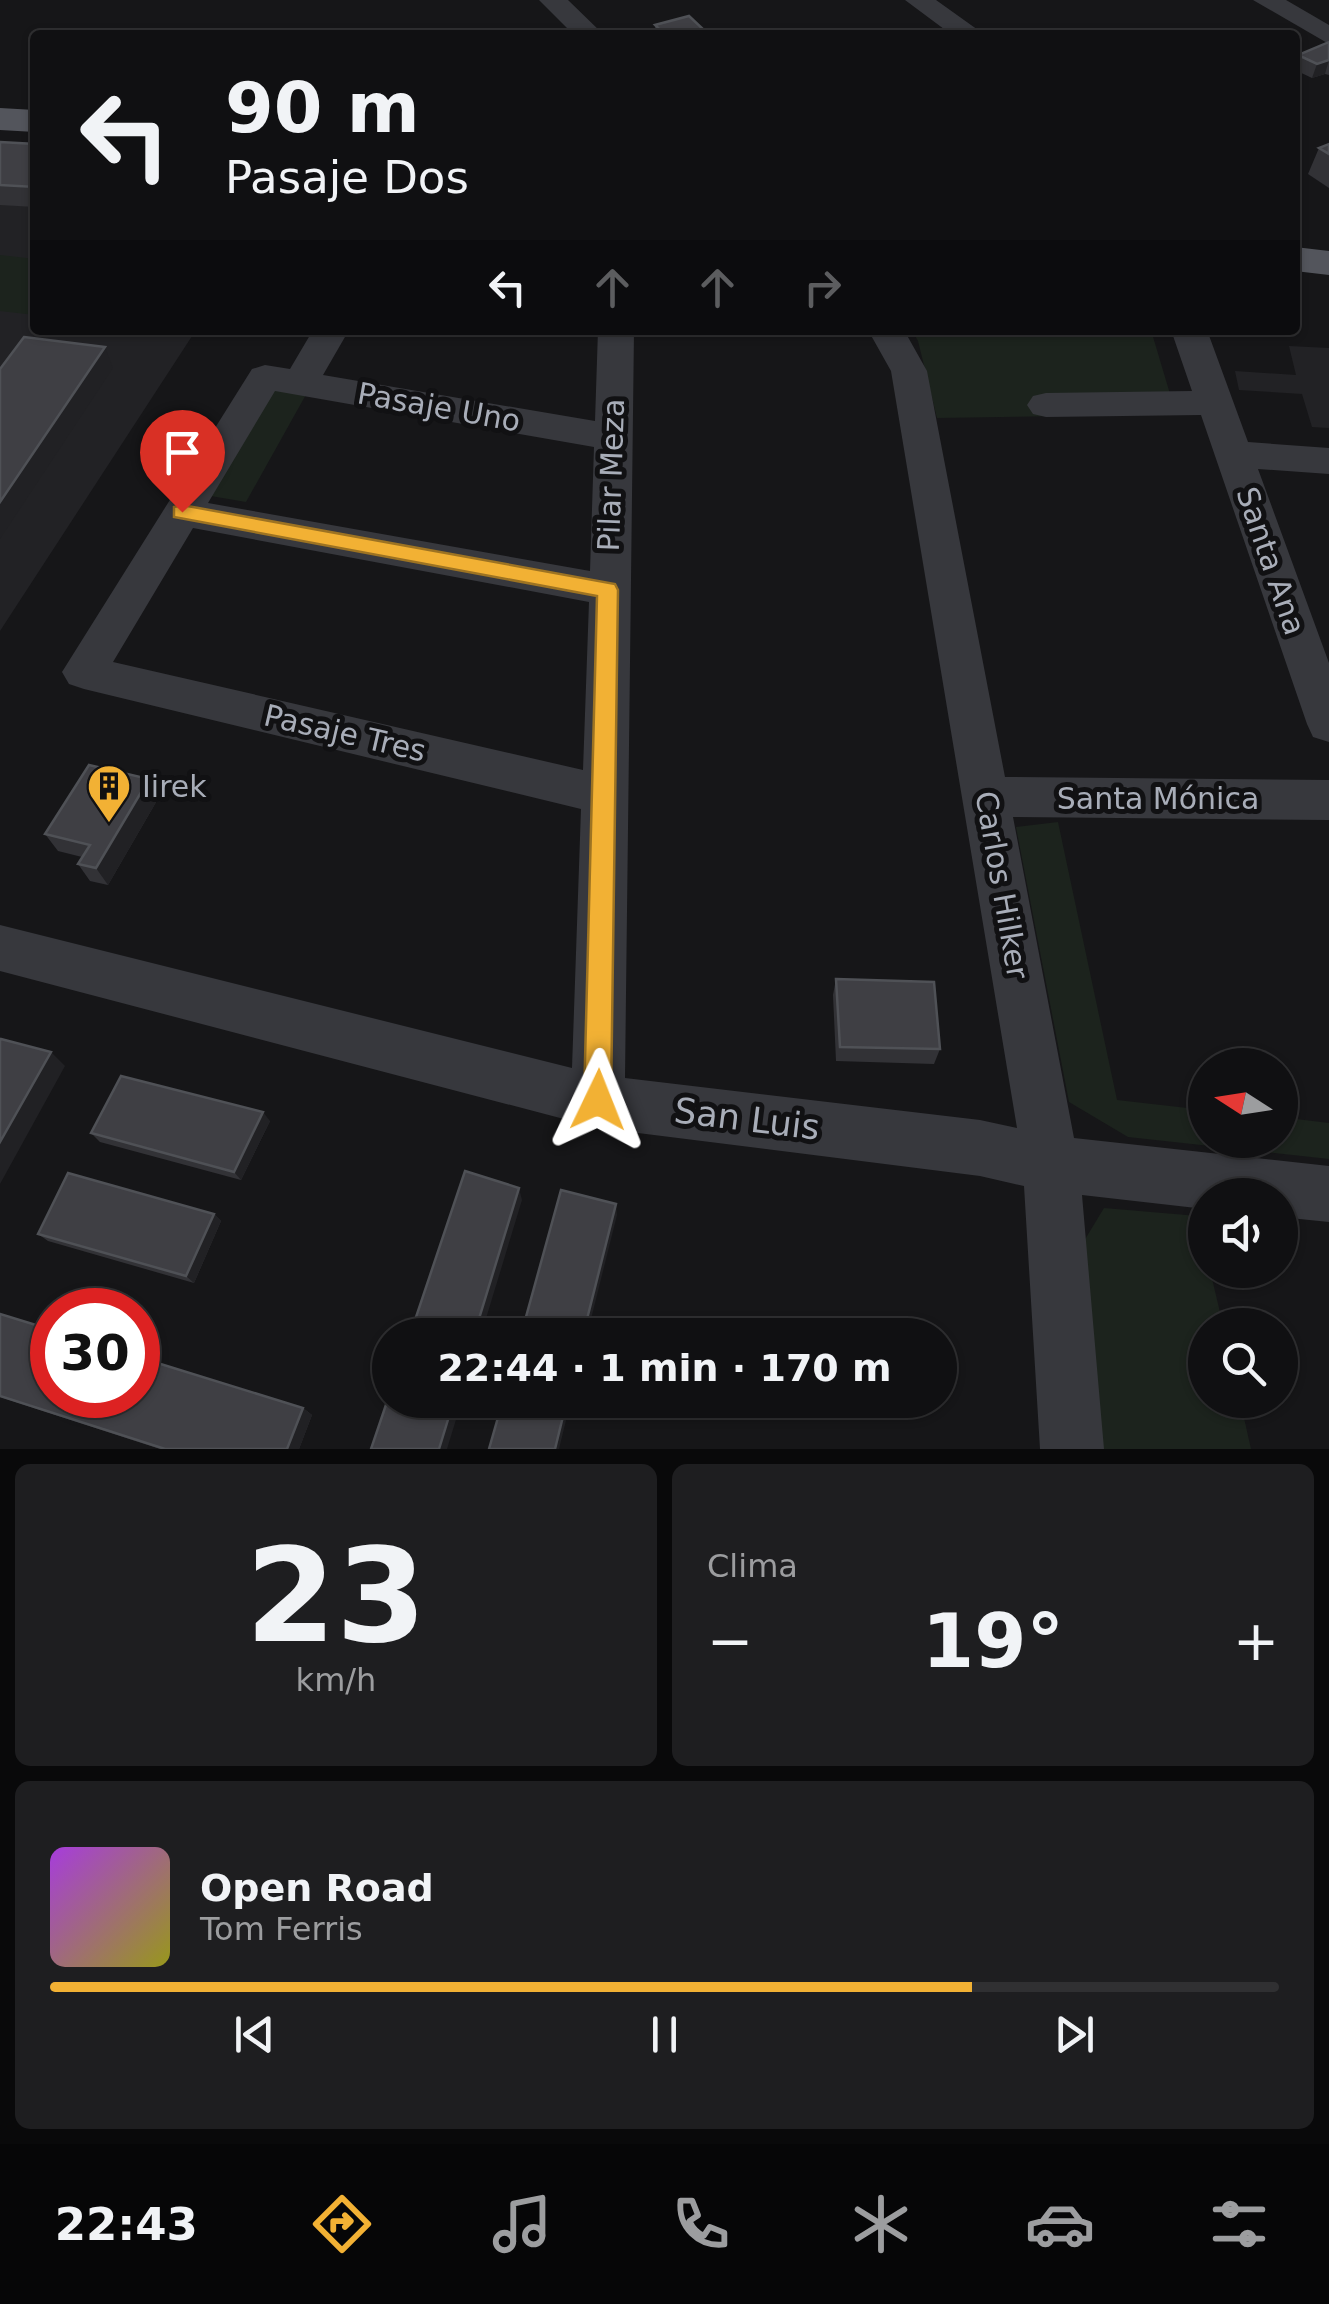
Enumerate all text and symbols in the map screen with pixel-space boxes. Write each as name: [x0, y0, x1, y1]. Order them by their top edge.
text: 90 m: [225, 67, 420, 149]
icon: left: [60, 70, 190, 200]
text: Pasaje Dos: [225, 151, 469, 204]
icon: left: [480, 260, 535, 315]
icon: ahead: [585, 260, 640, 315]
icon: ahead: [690, 260, 745, 315]
icon: right: [795, 260, 850, 315]
street label: Pasaje Uno: [355, 375, 523, 439]
street label: Pilar Meza: [591, 398, 631, 552]
pin: [140, 410, 225, 513]
icon: arrive: [155, 425, 210, 480]
street label: Santa Ana: [1229, 482, 1313, 640]
street label: Pasaje Tres: [261, 697, 429, 769]
building icon: Iirek: [86, 763, 132, 824]
place label: Iirek: [142, 769, 207, 804]
street label: Santa Mónica: [1057, 781, 1259, 816]
street label: Carlos Hilker: [968, 788, 1036, 982]
position arrow: [546, 1048, 650, 1152]
north arrow: [1188, 1048, 1298, 1158]
map controls: [1188, 1048, 1298, 1418]
street label: San Luis: [672, 1090, 822, 1148]
button: sound: [1188, 1178, 1298, 1288]
speed limit sign: 30: [30, 1288, 160, 1418]
button: search: [1188, 1308, 1298, 1418]
text: 22:44 · 1 min · 170 m: [437, 1346, 892, 1390]
text: 23: [246, 1520, 426, 1672]
text: Clima: [707, 1547, 798, 1585]
text: 19°: [922, 1597, 1064, 1685]
text: −: [707, 1609, 753, 1673]
text: +: [1233, 1609, 1279, 1673]
text: km/h: [296, 1661, 376, 1699]
text: Open Road: [200, 1866, 434, 1910]
text: Tom Ferris: [200, 1910, 363, 1948]
icon: previous: [227, 2007, 282, 2062]
icon: pause: [637, 2007, 692, 2062]
icon: next: [1047, 2007, 1102, 2062]
icon: directions: [307, 2189, 377, 2259]
icon: music: [487, 2189, 557, 2259]
icon: phone: [666, 2189, 736, 2259]
icon: climate: [846, 2189, 916, 2259]
icon: car: [1025, 2189, 1095, 2259]
icon: filters: [1204, 2189, 1274, 2259]
text: 22:43: [55, 2198, 198, 2251]

